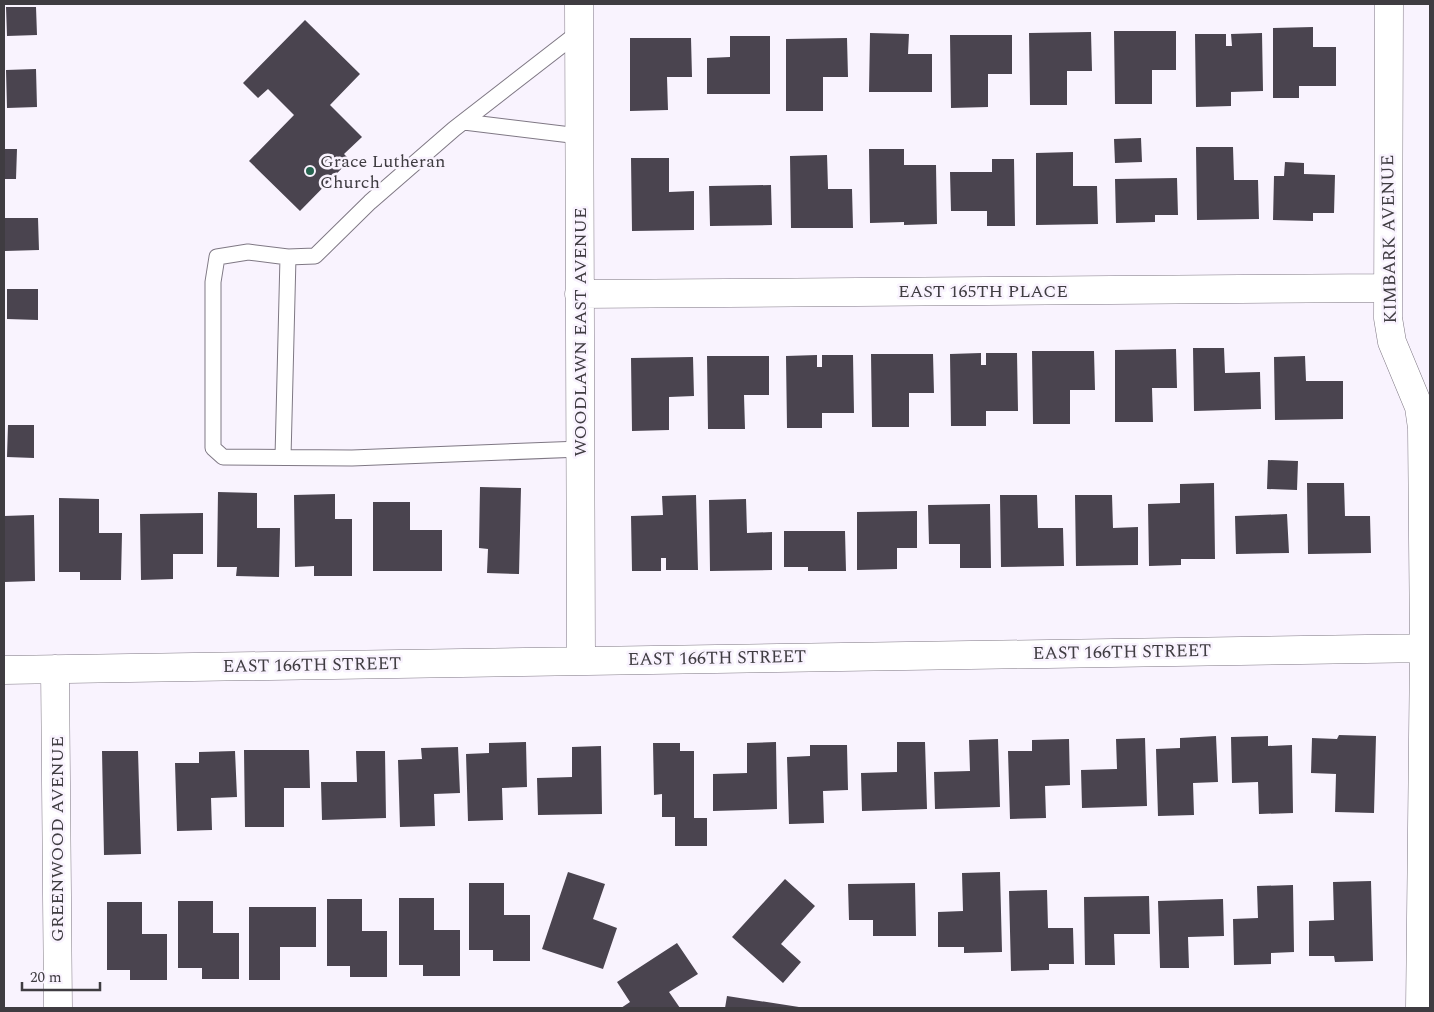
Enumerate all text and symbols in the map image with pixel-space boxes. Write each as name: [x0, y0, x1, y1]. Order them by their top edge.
place label: Grace Lutheran Church: [320, 148, 445, 196]
street label: KIMBARK AVENUE: [1374, 154, 1404, 324]
marker: Grace Lutheran Church: [304, 165, 316, 177]
street label: WOODLAWN EAST AVENUE: [567, 207, 594, 457]
street label: EAST 165TH PLACE: [898, 278, 1068, 305]
street label: EAST 166TH STREET: [1032, 637, 1212, 667]
street label: EAST 166TH STREET: [627, 643, 807, 673]
street label: EAST 166TH STREET: [222, 650, 402, 680]
street label: GREENWOOD AVENUE: [44, 736, 71, 942]
scale bar: [22, 960, 100, 992]
text: 20 m: [30, 966, 62, 989]

